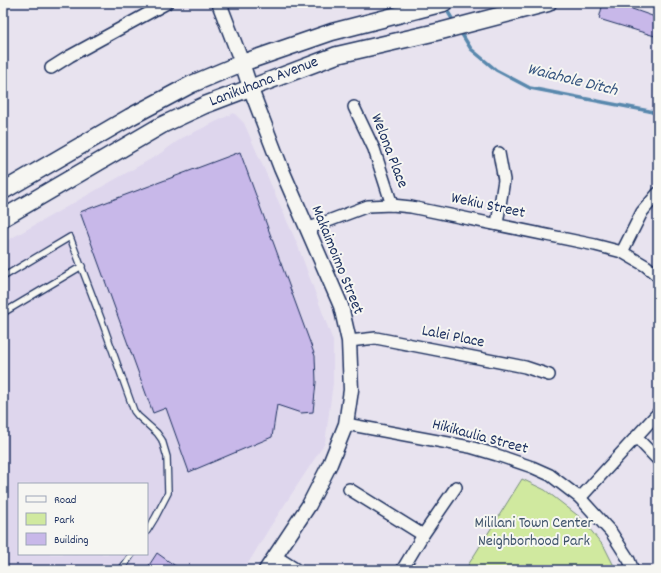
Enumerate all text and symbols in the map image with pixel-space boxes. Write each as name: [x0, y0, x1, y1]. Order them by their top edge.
street label: Lanikuhana Avenue: [206, 51, 322, 113]
water label: Waiahole Ditch: [524, 58, 621, 104]
street label: Welona Place: [364, 111, 414, 191]
street label: Wekiu Street: [449, 187, 527, 225]
street label: Makaimoimo Street: [305, 202, 369, 318]
street label: Lalei Place: [420, 320, 486, 354]
street label: Hikikaulia Street: [430, 413, 531, 461]
legend: [18, 483, 148, 555]
text: Road: [54, 492, 76, 509]
text: Park: [54, 512, 75, 529]
park label: Mililani Town Center Neighborhood Park: [475, 512, 594, 553]
text: Building: [54, 532, 89, 549]

